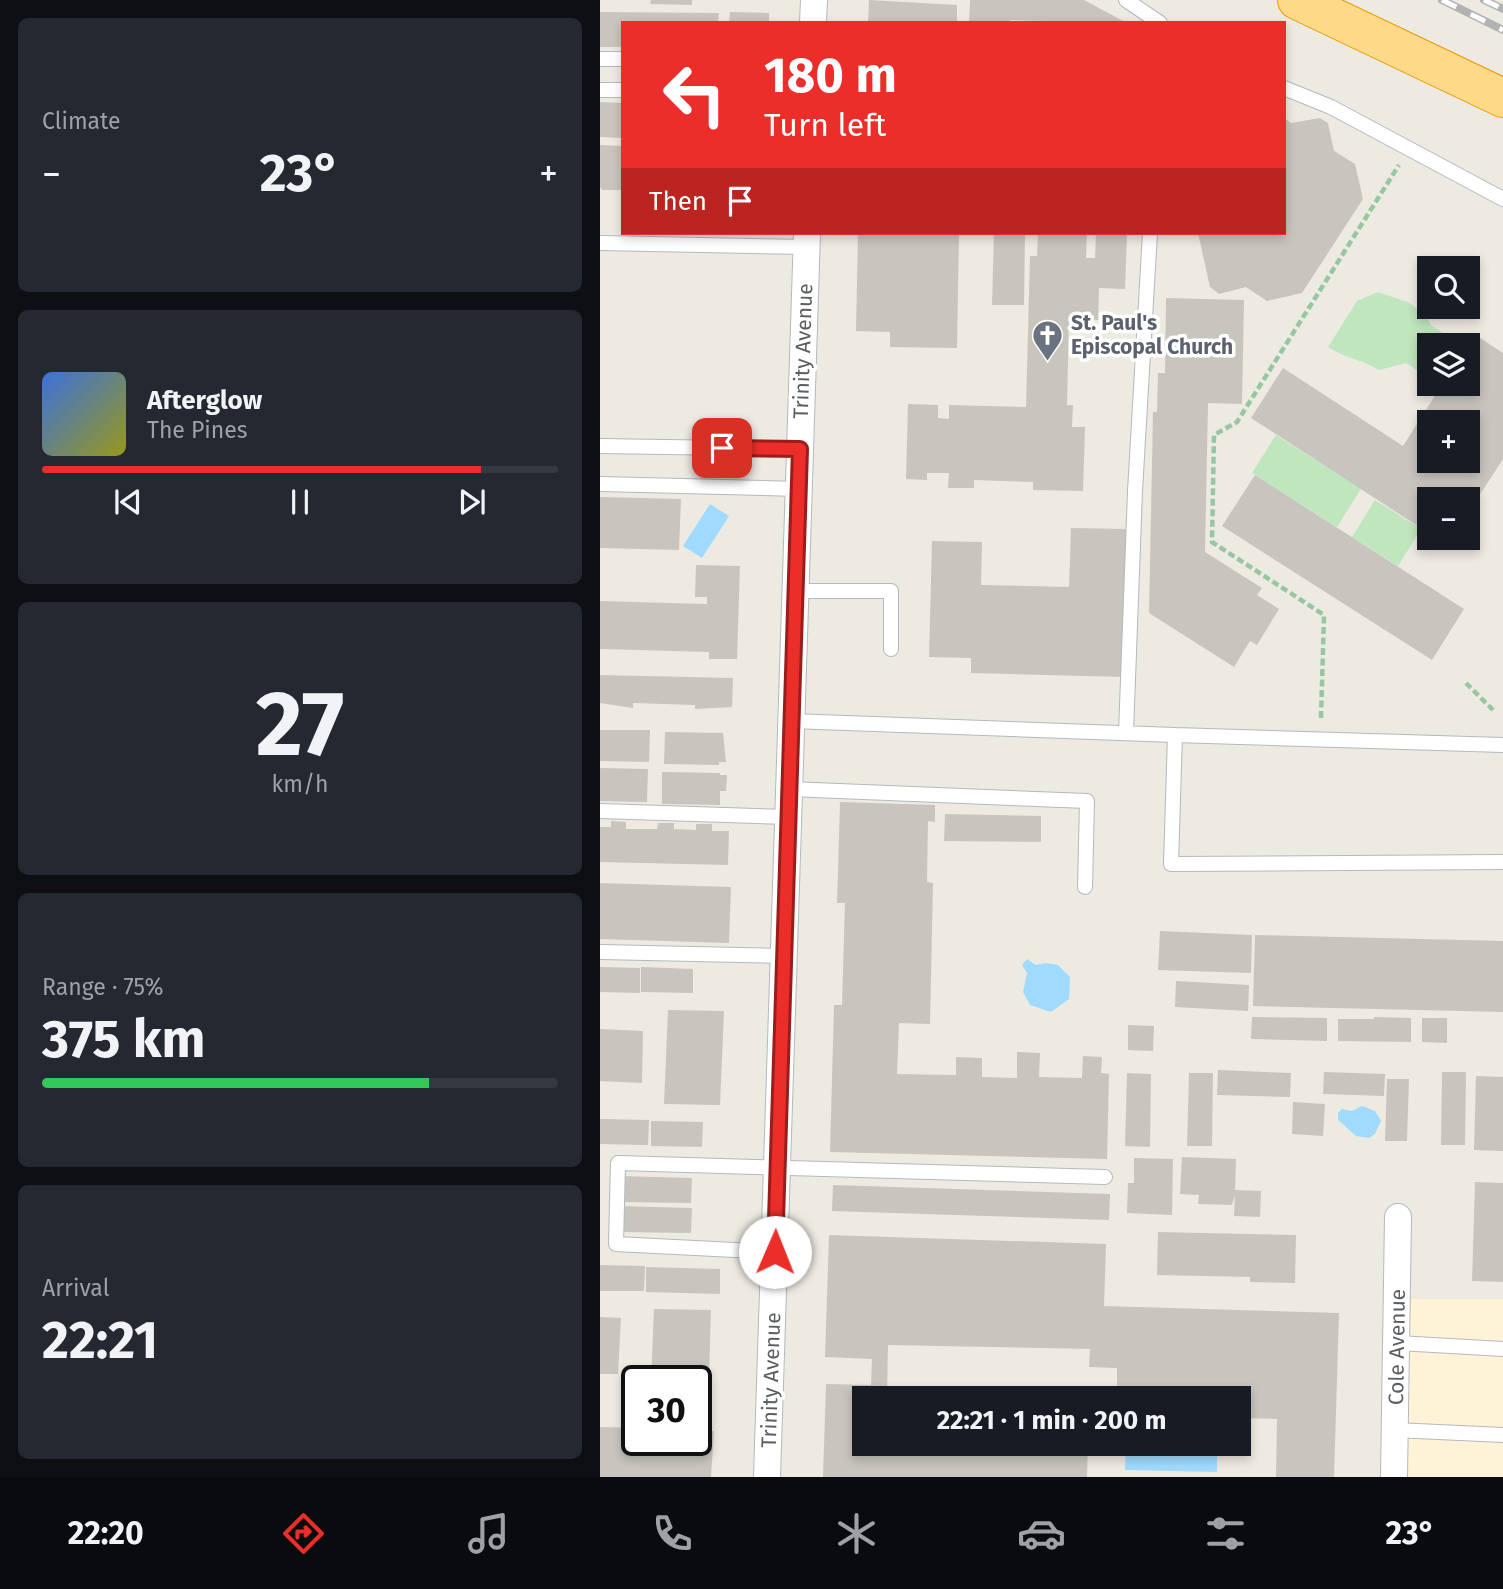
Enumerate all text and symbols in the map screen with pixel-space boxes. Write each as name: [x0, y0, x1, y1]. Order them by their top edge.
text: 180 m: [764, 46, 897, 105]
icon: left: [649, 49, 740, 140]
text: Turn left: [764, 106, 886, 144]
text: Climate: [42, 107, 121, 135]
text: 23°: [260, 142, 340, 205]
text: −: [42, 151, 61, 197]
text: +: [539, 151, 558, 197]
icon: arrive: [721, 182, 759, 220]
text: Then: [649, 186, 707, 217]
map controls: [1417, 256, 1480, 550]
button: search: [1417, 256, 1480, 319]
street label: Trinity Avenue: [788, 283, 818, 419]
place label: St. Paul's Episcopal Church: [1071, 310, 1233, 360]
church icon: St. Paul's Episcopal Church: [1031, 318, 1065, 362]
button: layers: [1417, 333, 1480, 396]
text: Afterglow: [147, 385, 262, 416]
button: +: [1417, 410, 1480, 473]
text: The Pines: [147, 416, 248, 444]
pin: [692, 418, 752, 478]
icon: arrive: [703, 429, 741, 467]
icon: previous: [109, 483, 147, 521]
icon: pause: [281, 483, 319, 521]
icon: next: [453, 483, 491, 521]
button: −: [1417, 487, 1480, 550]
text: 27: [256, 670, 344, 779]
text: km/h: [272, 770, 328, 798]
text: Range · 75%: [42, 973, 163, 1001]
text: 375 km: [42, 1008, 205, 1071]
position arrow: [738, 1215, 812, 1289]
text: Arrival: [42, 1274, 109, 1302]
street label: Cole Avenue: [1383, 1289, 1411, 1405]
text: 22:21: [42, 1309, 158, 1372]
street label: Trinity Avenue: [756, 1312, 786, 1448]
speed limit sign: 30: [621, 1365, 712, 1456]
text: 22:21 · 1 min · 200 m: [937, 1405, 1166, 1436]
icon: directions: [279, 1509, 328, 1558]
icon: music: [464, 1509, 513, 1558]
icon: phone: [648, 1509, 697, 1558]
icon: climate: [832, 1509, 881, 1558]
icon: car: [1017, 1509, 1066, 1558]
icon: filters: [1201, 1509, 1250, 1558]
text: 22:20: [68, 1514, 144, 1552]
text: 23°: [1386, 1514, 1435, 1552]

